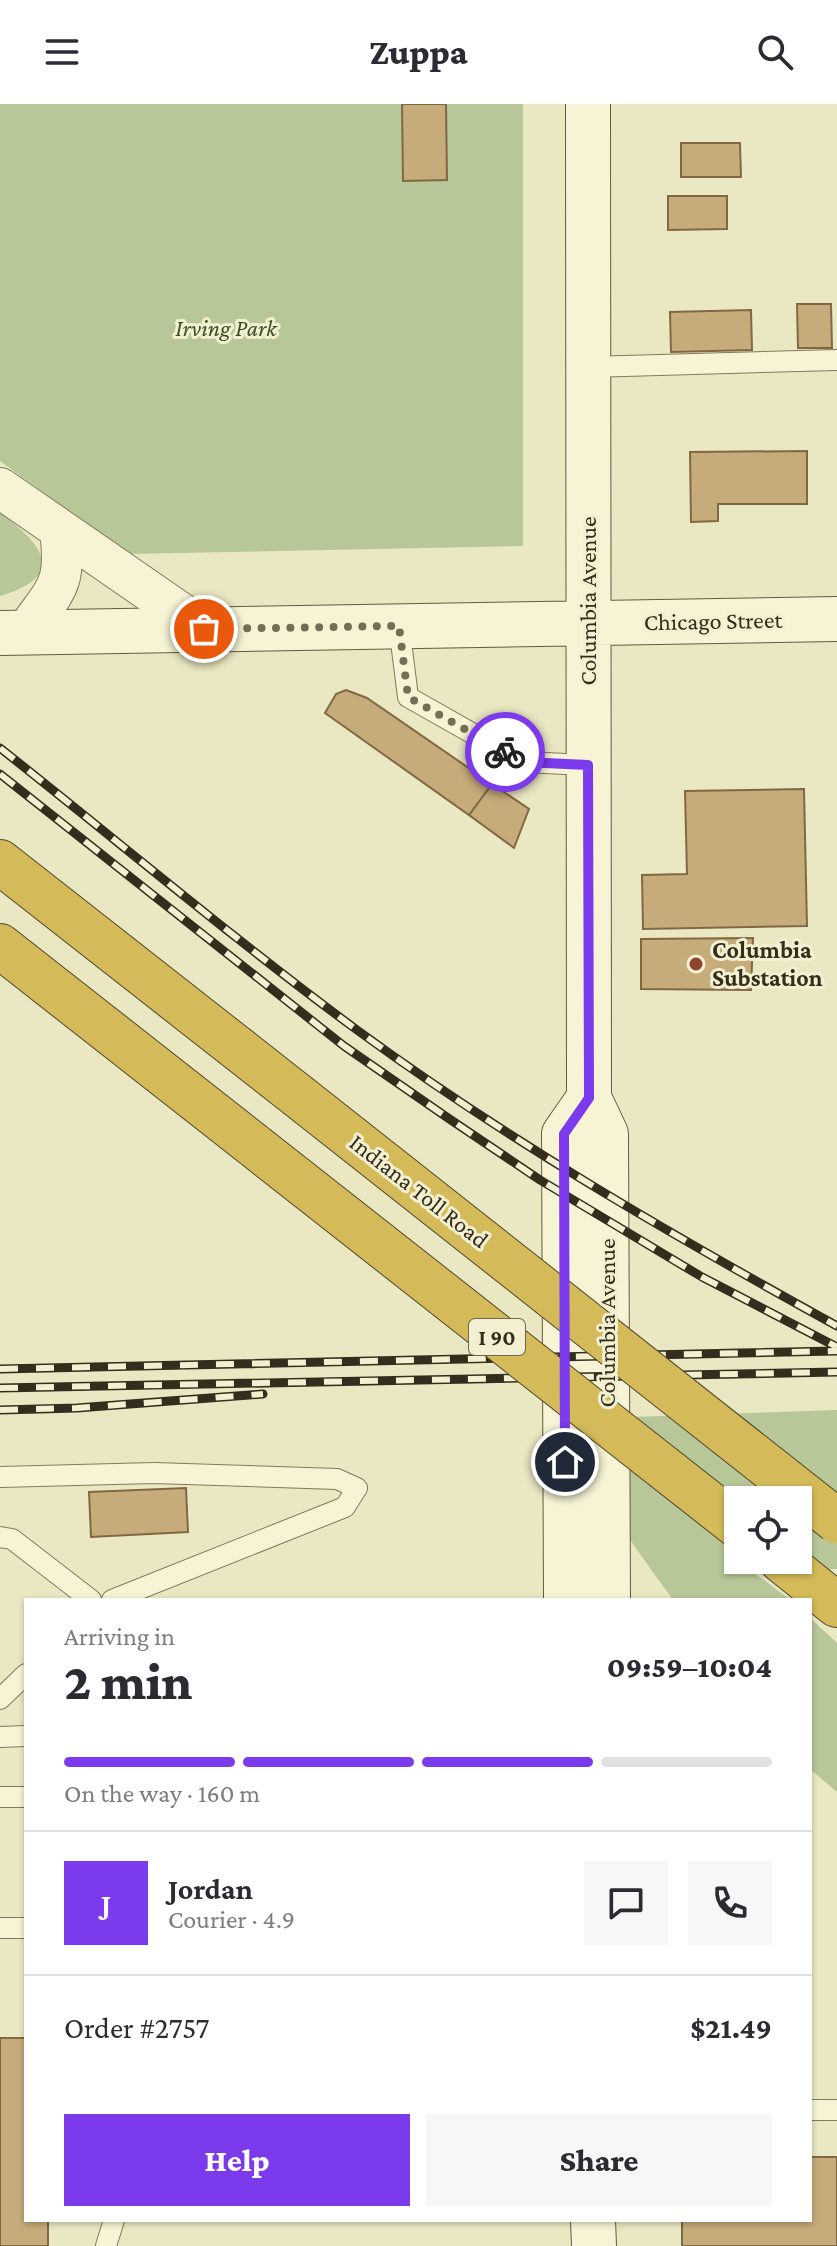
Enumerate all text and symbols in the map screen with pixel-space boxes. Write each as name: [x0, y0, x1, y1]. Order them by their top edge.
icon: menu: [40, 30, 84, 74]
icon: search: [753, 30, 797, 74]
text: Zuppa: [369, 32, 468, 72]
park label: Irving Park: [175, 314, 278, 341]
street label: Columbia Avenue: [574, 516, 601, 686]
pin: [170, 595, 238, 663]
street label: Chicago Street: [644, 606, 784, 635]
icon: bag: [182, 607, 226, 651]
courier: [465, 712, 545, 792]
icon: bike: [483, 730, 527, 774]
place label: Columbia Substation: [712, 936, 823, 991]
marker: Columbia Substation: [687, 955, 705, 973]
street label: Indiana Toll Road: [345, 1128, 494, 1253]
street label: Columbia Avenue: [593, 1238, 620, 1408]
road number: I 90: [469, 1319, 525, 1355]
pin: [531, 1428, 599, 1496]
icon: home: [543, 1440, 587, 1484]
map controls: [724, 1486, 812, 1574]
button: locate: [724, 1486, 812, 1574]
text: Arriving in: [64, 1622, 175, 1651]
text: 09:59–10:04: [607, 1650, 772, 1683]
text: 2 min: [64, 1652, 192, 1710]
text: On the way · 160 m: [64, 1779, 260, 1808]
button: chat: [584, 1861, 668, 1945]
button: phone: [688, 1861, 772, 1945]
text: Jordan: [168, 1872, 253, 1905]
text: J: [101, 1887, 111, 1920]
text: Courier · 4.9: [168, 1905, 295, 1934]
text: Order #2757: [64, 2011, 209, 2044]
text: $21.49: [690, 2011, 772, 2044]
button: Help: [64, 2114, 410, 2206]
button: Share: [426, 2114, 772, 2206]

